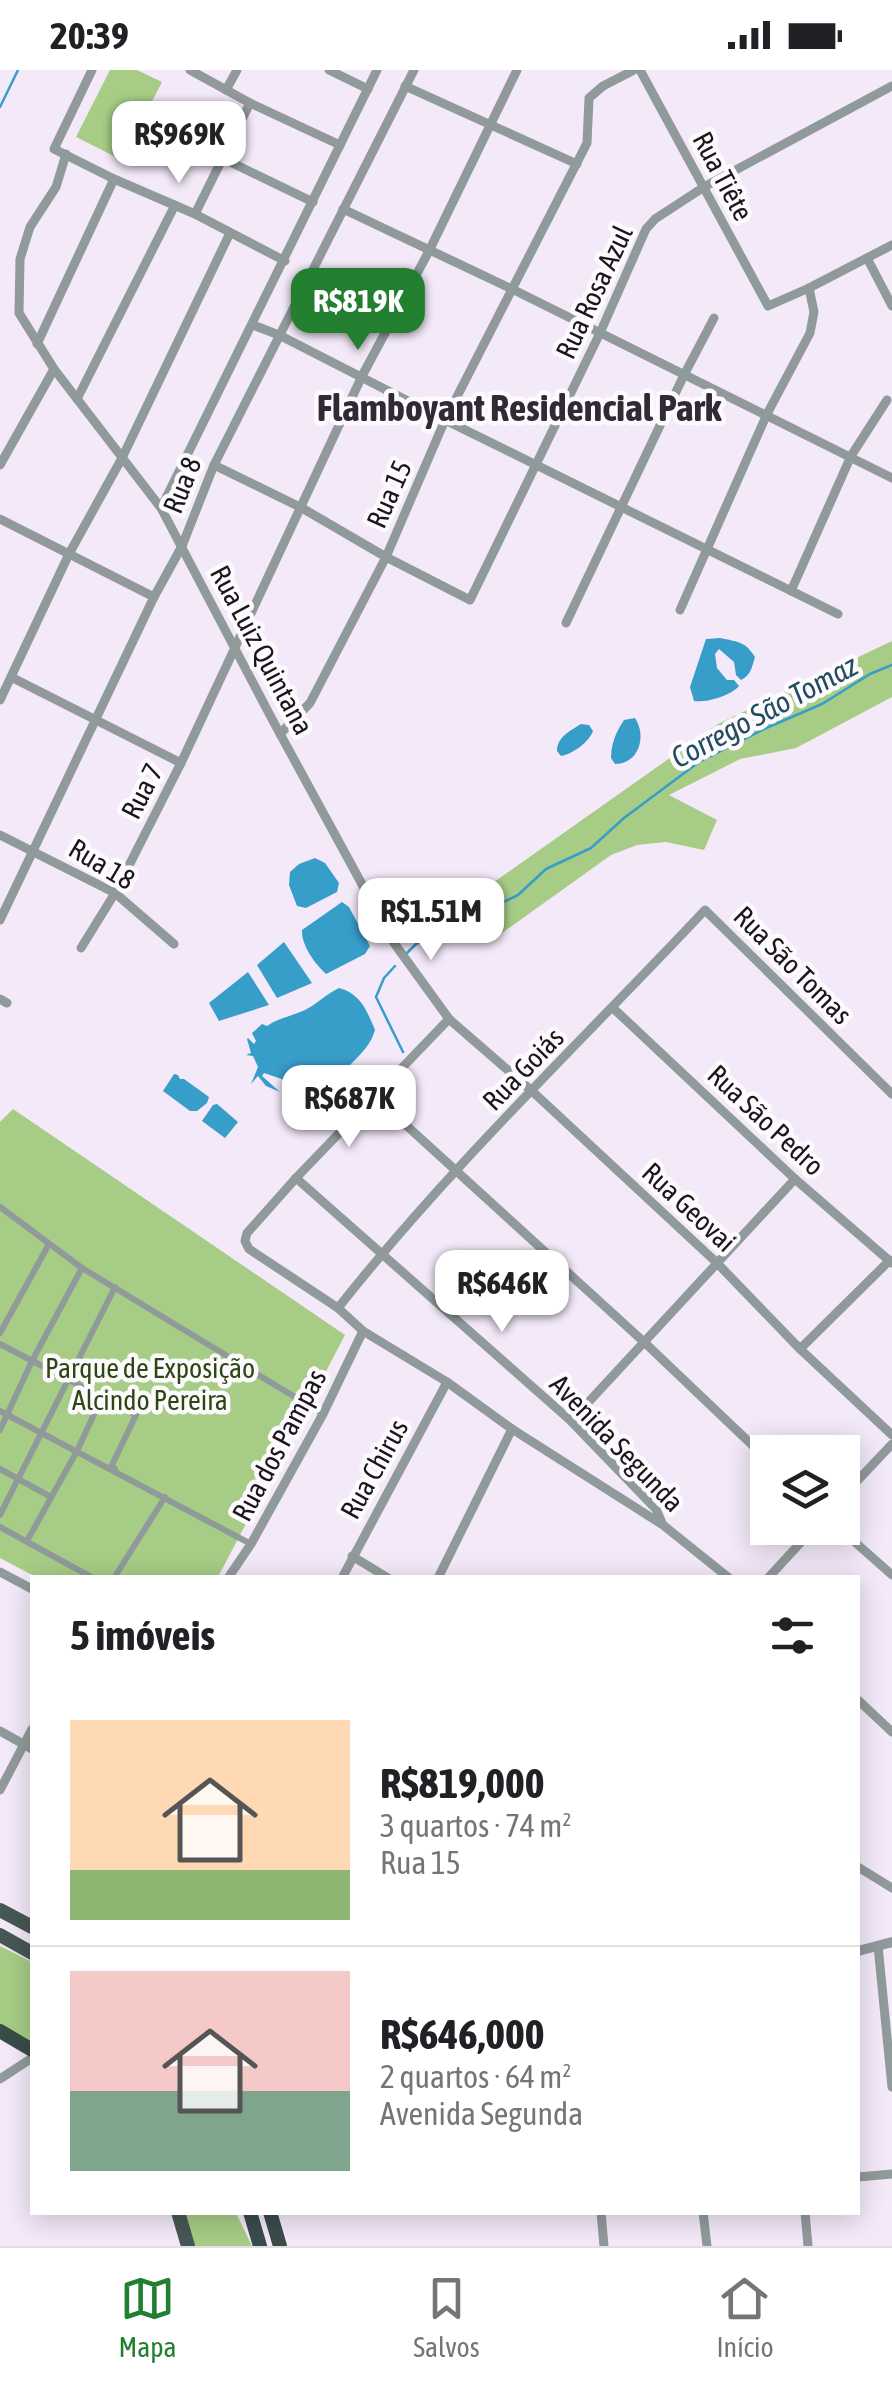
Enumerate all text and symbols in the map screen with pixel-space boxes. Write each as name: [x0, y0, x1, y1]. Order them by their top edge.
text: 20:39: [50, 14, 129, 57]
pin: R$969K: [98, 101, 260, 186]
text: R$969K: [134, 115, 224, 152]
street label: Rua Tiête: [686, 126, 760, 226]
street label: Rua Rosa Azul: [549, 220, 639, 364]
pin: R$819K: [277, 268, 439, 353]
text: R$819K: [313, 282, 403, 319]
district label: Flamboyant Residencial Park: [317, 386, 722, 429]
street label: Rua 8: [156, 452, 208, 518]
street label: Rua 15: [360, 455, 418, 533]
street label: Rua Luiz Quintana: [204, 560, 320, 740]
water label: Corrego São Tomaz: [665, 648, 863, 774]
street label: Rua 7: [115, 758, 169, 824]
street label: Rua 18: [63, 832, 141, 896]
pin: R$1.51M: [339, 878, 523, 963]
text: R$1.51M: [380, 892, 482, 929]
street label: Rua São Tomas: [728, 900, 858, 1030]
street label: Rua Goiás: [476, 1021, 570, 1117]
street label: Rua São Pedro: [701, 1058, 831, 1182]
pin: R$687K: [268, 1065, 430, 1150]
text: R$687K: [304, 1079, 394, 1116]
street label: Rua Geovai: [636, 1156, 742, 1258]
pin: R$646K: [421, 1250, 583, 1335]
text: R$646K: [457, 1264, 547, 1301]
park label: Parque de Exposição Alcindo Pereira: [45, 1352, 255, 1416]
street label: Rua dos Pampas: [226, 1364, 332, 1526]
street label: Avenida Segunda: [544, 1368, 690, 1518]
street label: Rua Chirus: [334, 1414, 414, 1524]
map controls: [750, 1435, 860, 1545]
button: layers: [750, 1435, 860, 1545]
icon: filters: [765, 1608, 820, 1663]
text: 5 imóveis: [70, 1611, 215, 1659]
text: R$819,000: [380, 1759, 545, 1807]
icon: home: [150, 1760, 270, 1880]
text: 3 quartos · 74 m²: [380, 1807, 571, 1844]
text: Rua 15: [380, 1844, 461, 1881]
text: R$646,000: [380, 2010, 545, 2058]
icon: home: [150, 2011, 270, 2131]
text: 2 quartos · 64 m²: [380, 2058, 571, 2095]
text: Avenida Segunda: [380, 2095, 583, 2132]
tab: Mapa: [118, 2271, 177, 2363]
tab: Salvos: [413, 2271, 480, 2363]
tab: Início: [716, 2271, 774, 2363]

